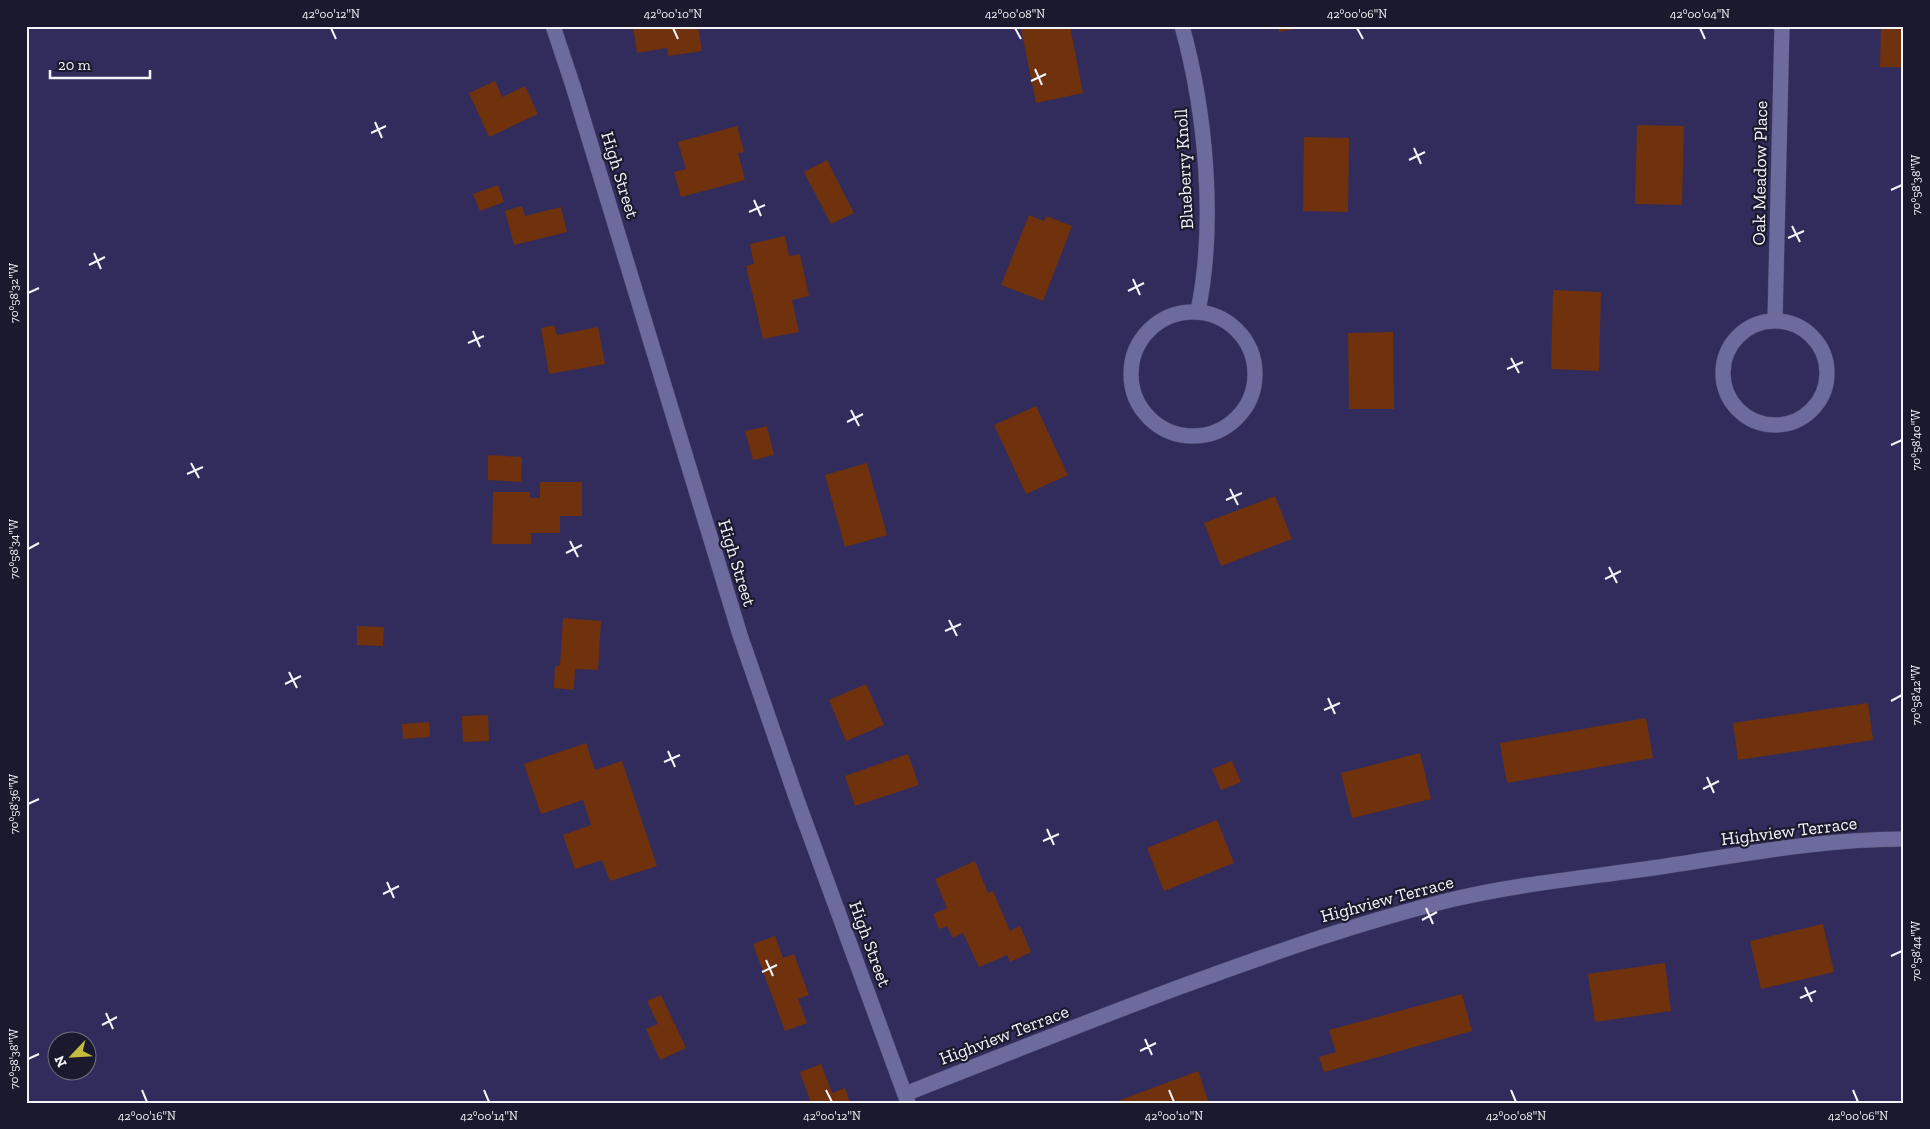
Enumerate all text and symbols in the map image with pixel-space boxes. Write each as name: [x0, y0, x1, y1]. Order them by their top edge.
text: 42°00'12"N: [302, 7, 360, 21]
text: 42°00'10"N: [644, 7, 702, 21]
text: 42°00'08"N: [985, 7, 1045, 21]
text: 42°00'06"N: [1327, 7, 1387, 21]
text: 42°00'04"N: [1670, 7, 1730, 21]
scale bar: [50, 48, 150, 80]
text: 20 m: [58, 56, 91, 74]
street label: Oak Meadow Place: [1748, 100, 1772, 246]
street label: Blueberry Knoll: [1170, 108, 1198, 230]
street label: High Street: [596, 129, 644, 222]
text: 70°58'38"W: [1909, 154, 1923, 215]
text: 70°58'32"W: [7, 262, 21, 323]
text: 70°58'40"W: [1909, 409, 1923, 470]
street label: High Street: [713, 517, 761, 610]
text: 70°58'34"W: [7, 518, 21, 579]
text: 70°58'42"W: [1909, 664, 1923, 725]
text: 70°58'36"W: [7, 773, 21, 834]
street label: Highview Terrace: [1720, 812, 1858, 850]
street label: Highview Terrace: [1318, 871, 1456, 927]
street label: High Street: [844, 898, 896, 990]
text: 70°58'44"W: [1909, 920, 1923, 981]
street label: Highview Terrace: [936, 1000, 1072, 1070]
text: 70°58'38"W: [7, 1028, 21, 1089]
north arrow: [48, 1032, 98, 1082]
text: N: [51, 1053, 71, 1070]
text: 42°00'16"N: [118, 1109, 176, 1123]
text: 42°00'14"N: [460, 1109, 518, 1123]
text: 42°00'12"N: [803, 1109, 861, 1123]
text: 42°00'10"N: [1145, 1109, 1203, 1123]
text: 42°00'08"N: [1486, 1109, 1546, 1123]
text: 42°00'06"N: [1828, 1109, 1888, 1123]

